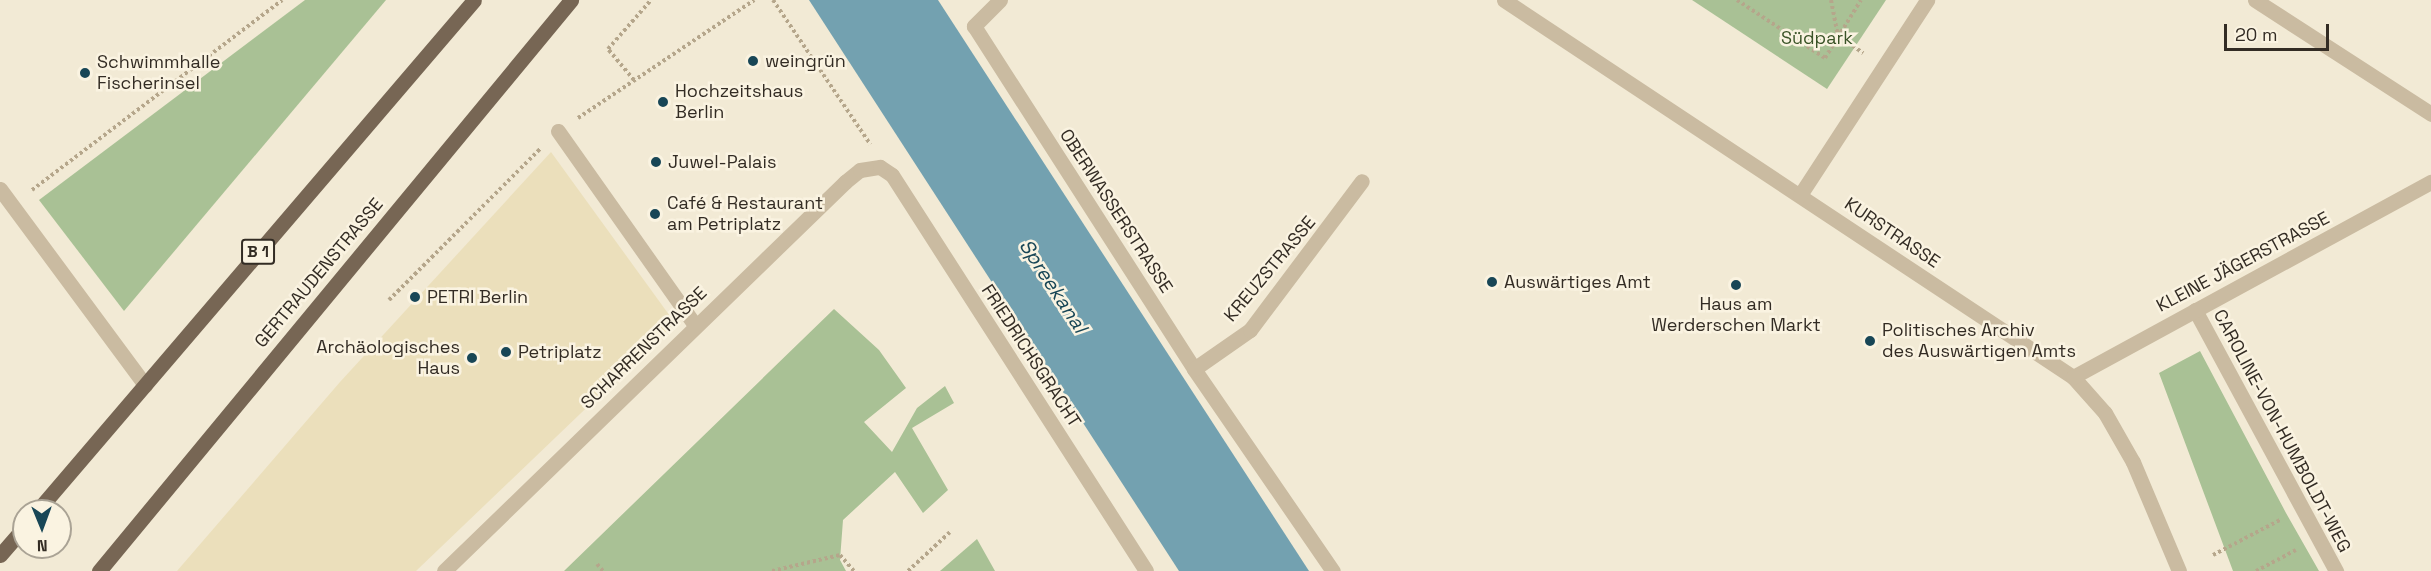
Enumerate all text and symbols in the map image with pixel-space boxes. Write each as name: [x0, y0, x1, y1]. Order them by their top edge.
scale bar: [2227, 12, 2332, 50]
text: 20 m: [2235, 23, 2278, 46]
park label: Südpark: [1781, 27, 1853, 49]
place label: weingrün: [765, 50, 846, 72]
place label: Schwimmhalle Fischerinsel: [97, 52, 220, 94]
marker: weingrün: [746, 54, 760, 68]
marker: Schwimmhalle Fischerinsel: [78, 66, 92, 80]
place label: Hochzeitshaus Berlin: [675, 81, 803, 124]
marker: Hochzeitshaus Berlin: [656, 95, 670, 109]
street label: OBERWASSERSTRASSE: [1055, 125, 1177, 297]
place label: Juwel-Palais: [668, 151, 776, 173]
marker: Juwel-Palais: [649, 155, 663, 169]
place label: Café & Restaurant am Petriplatz: [667, 193, 823, 236]
street label: KURSTRASSE: [1840, 193, 1944, 273]
street label: GERTRAUDENSTRASSE: [250, 194, 388, 352]
marker: Café & Restaurant am Petriplatz: [648, 207, 662, 221]
street label: KLEINE JÄGERSTRASSE: [2153, 207, 2333, 317]
street label: KREUZSTRASSE: [1220, 212, 1320, 326]
water label: Spreekanal: [1014, 235, 1092, 337]
road number: B 1: [240, 239, 276, 265]
place label: Auswärtiges Amt: [1504, 271, 1651, 293]
marker: Auswärtiges Amt: [1485, 275, 1499, 289]
marker: Haus am Werderschen Markt: [1729, 278, 1743, 292]
street label: FRIEDRICHSGRACHT: [977, 280, 1085, 432]
street label: SCHARRENSTRASSE: [577, 282, 711, 414]
place label: PETRI Berlin: [427, 286, 528, 308]
marker: PETRI Berlin: [408, 290, 422, 304]
place label: Haus am Werderschen Markt: [1651, 294, 1821, 336]
street label: CAROLINE-VON-HUMBOLDT-WEG: [2209, 306, 2355, 556]
place label: Politisches Archiv des Auswärtigen Amts: [1882, 320, 2076, 362]
marker: Politisches Archiv des Auswärtigen Amts: [1863, 334, 1877, 348]
place label: Archäologisches Haus: [316, 337, 460, 380]
place label: Petriplatz: [518, 341, 602, 363]
marker: Petriplatz: [499, 345, 513, 359]
marker: Archäologisches Haus: [465, 351, 479, 365]
north arrow: [12, 499, 72, 559]
text: N: [37, 535, 48, 556]

